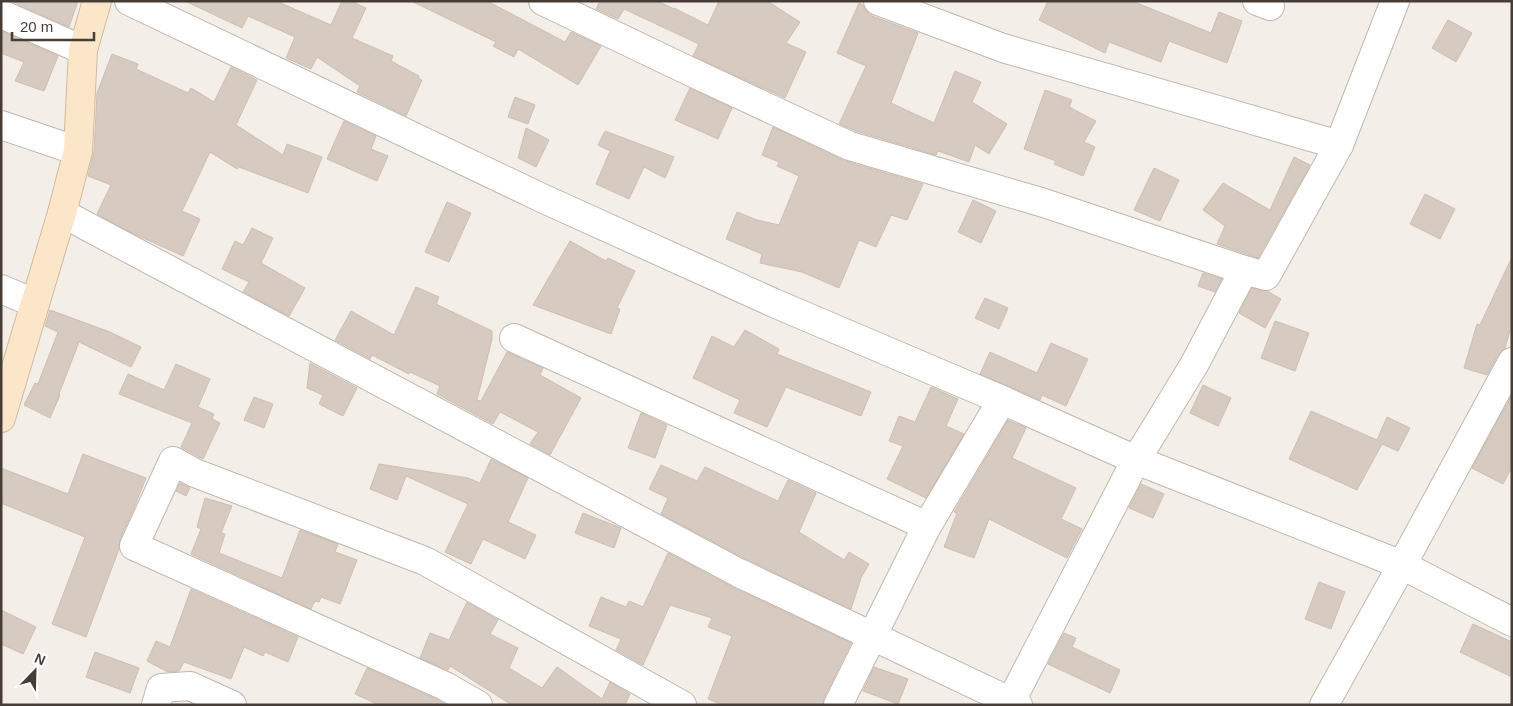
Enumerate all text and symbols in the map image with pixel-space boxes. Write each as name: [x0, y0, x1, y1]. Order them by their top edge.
scale bar: [12, 10, 95, 42]
text: 20 m: [20, 18, 53, 35]
north arrow: [10, 646, 60, 696]
text: N: [32, 650, 48, 668]

